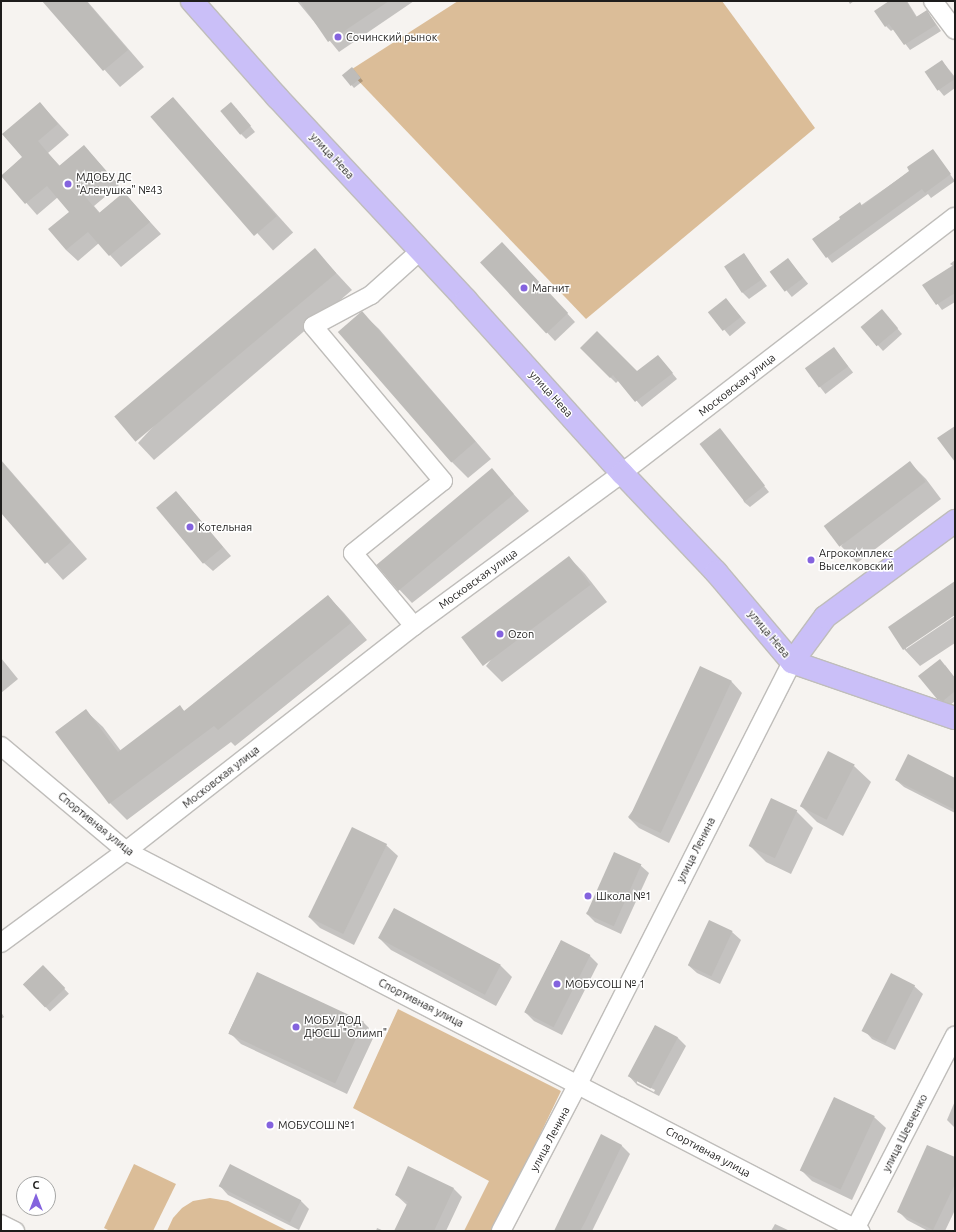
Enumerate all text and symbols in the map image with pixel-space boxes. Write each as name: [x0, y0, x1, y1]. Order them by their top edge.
place label: Сочинский рынок: [346, 30, 437, 44]
marker: Сочинский рынок: [333, 32, 343, 42]
street label: улица Нева: [307, 130, 357, 182]
place label: МДОБУ ДС "Аленушка" №43: [76, 171, 163, 197]
marker: МДОБУ ДС "Аленушка" №43: [63, 179, 73, 189]
place label: Магнит: [532, 281, 569, 295]
marker: Магнит: [519, 283, 529, 293]
street label: Московская улица: [696, 351, 778, 419]
street label: улица Нева: [527, 368, 575, 420]
place label: Котельная: [198, 520, 252, 534]
marker: Котельная: [185, 522, 195, 532]
street label: Московская улица: [436, 546, 520, 612]
place label: Агрокомплекс Выселковский: [819, 547, 894, 573]
marker: Агрокомплекс Выселковский: [806, 555, 816, 565]
street label: улица Нева: [745, 608, 793, 660]
place label: Ozon: [508, 627, 534, 641]
marker: Ozon: [495, 629, 505, 639]
street label: Московская улица: [180, 743, 262, 811]
street label: Спортивная улица: [55, 789, 137, 859]
street label: улица Ленина: [674, 815, 718, 885]
place label: Школа №1: [596, 889, 651, 903]
marker: Школа №1: [583, 891, 593, 901]
street label: Спортивная улица: [376, 976, 466, 1030]
place label: МОБУСОШ № 1: [565, 977, 645, 991]
marker: МОБУСОШ № 1: [552, 979, 562, 989]
place label: МОБУ ДОД ДЮСШ "Олимп": [304, 1014, 387, 1040]
marker: МОБУ ДОД ДЮСШ "Олимп": [291, 1022, 301, 1032]
street label: улица Шевченко: [880, 1092, 930, 1174]
street label: улица Ленина: [527, 1104, 573, 1174]
place label: МОБУСОШ №1: [278, 1118, 356, 1132]
marker: МОБУСОШ №1: [265, 1120, 275, 1130]
street label: Спортивная улица: [663, 1124, 753, 1180]
north arrow: [16, 1176, 56, 1216]
text: С: [32, 1179, 40, 1191]

